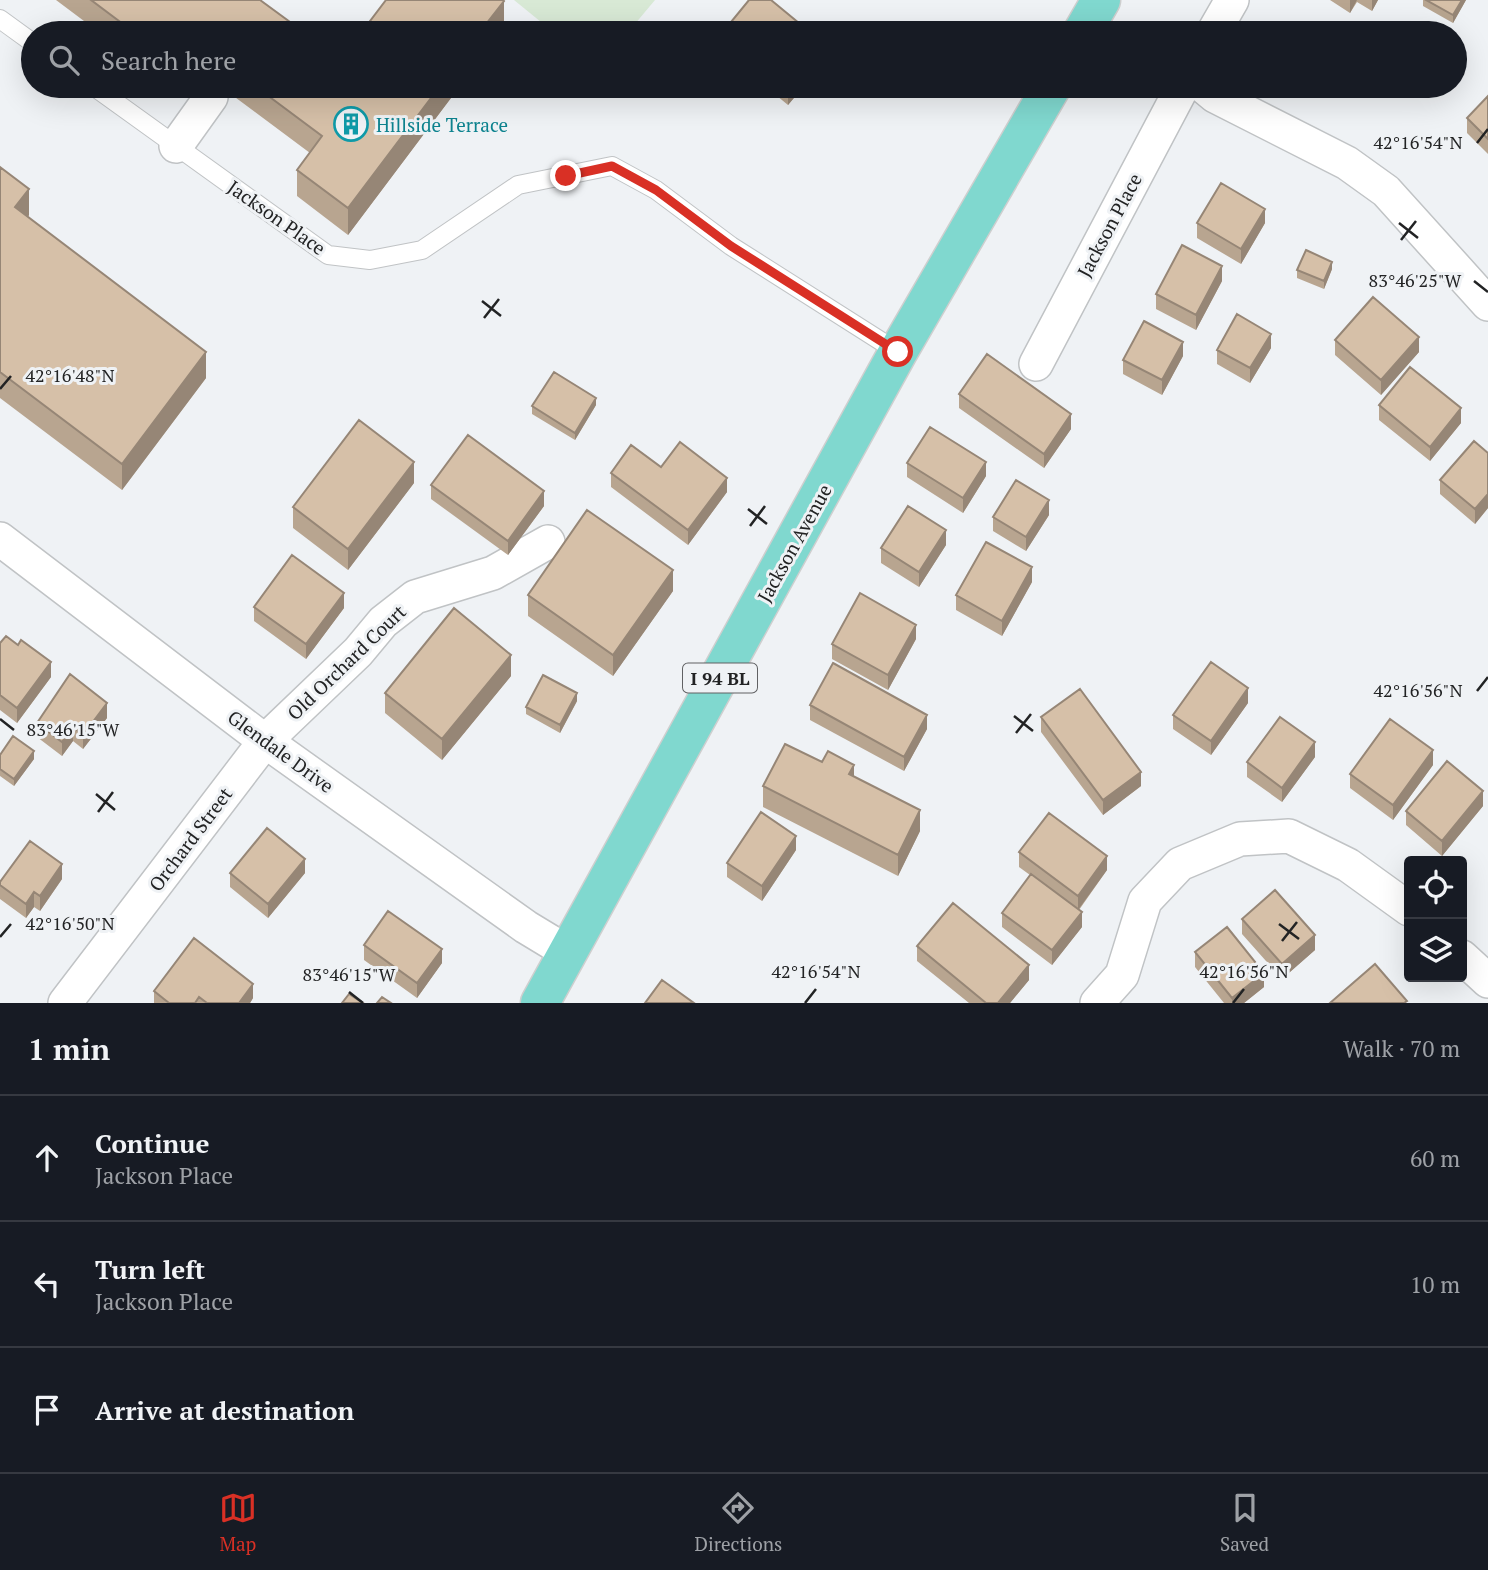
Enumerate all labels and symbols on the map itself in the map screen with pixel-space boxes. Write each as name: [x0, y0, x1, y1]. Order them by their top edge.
building icon: Hillside Terrace: [332, 105, 370, 143]
place label: Hillside Terrace: [376, 112, 508, 137]
text: 42°16'54"N: [1373, 130, 1463, 154]
route end: [550, 160, 581, 191]
street label: Jackson Place: [1071, 169, 1147, 281]
street label: Jackson Place: [223, 174, 331, 260]
text: 83°46'25"W: [1369, 268, 1462, 292]
route start: [882, 336, 913, 367]
text: 42°16'48"N: [25, 363, 115, 387]
street label: Jackson Avenue: [751, 480, 837, 606]
street label: Old Orchard Court: [281, 599, 411, 725]
road number: I 94 BL: [683, 664, 757, 692]
text: 42°16'56"N: [1373, 678, 1463, 702]
street label: Glendale Drive: [223, 704, 339, 798]
text: 83°46'15"W: [27, 717, 120, 741]
street label: Orchard Street: [143, 782, 237, 896]
text: 42°16'50"N: [25, 911, 115, 935]
text: 42°16'54"N: [771, 959, 861, 983]
text: 42°16'56"N: [1199, 959, 1289, 983]
text: 83°46'15"W: [303, 962, 396, 986]

